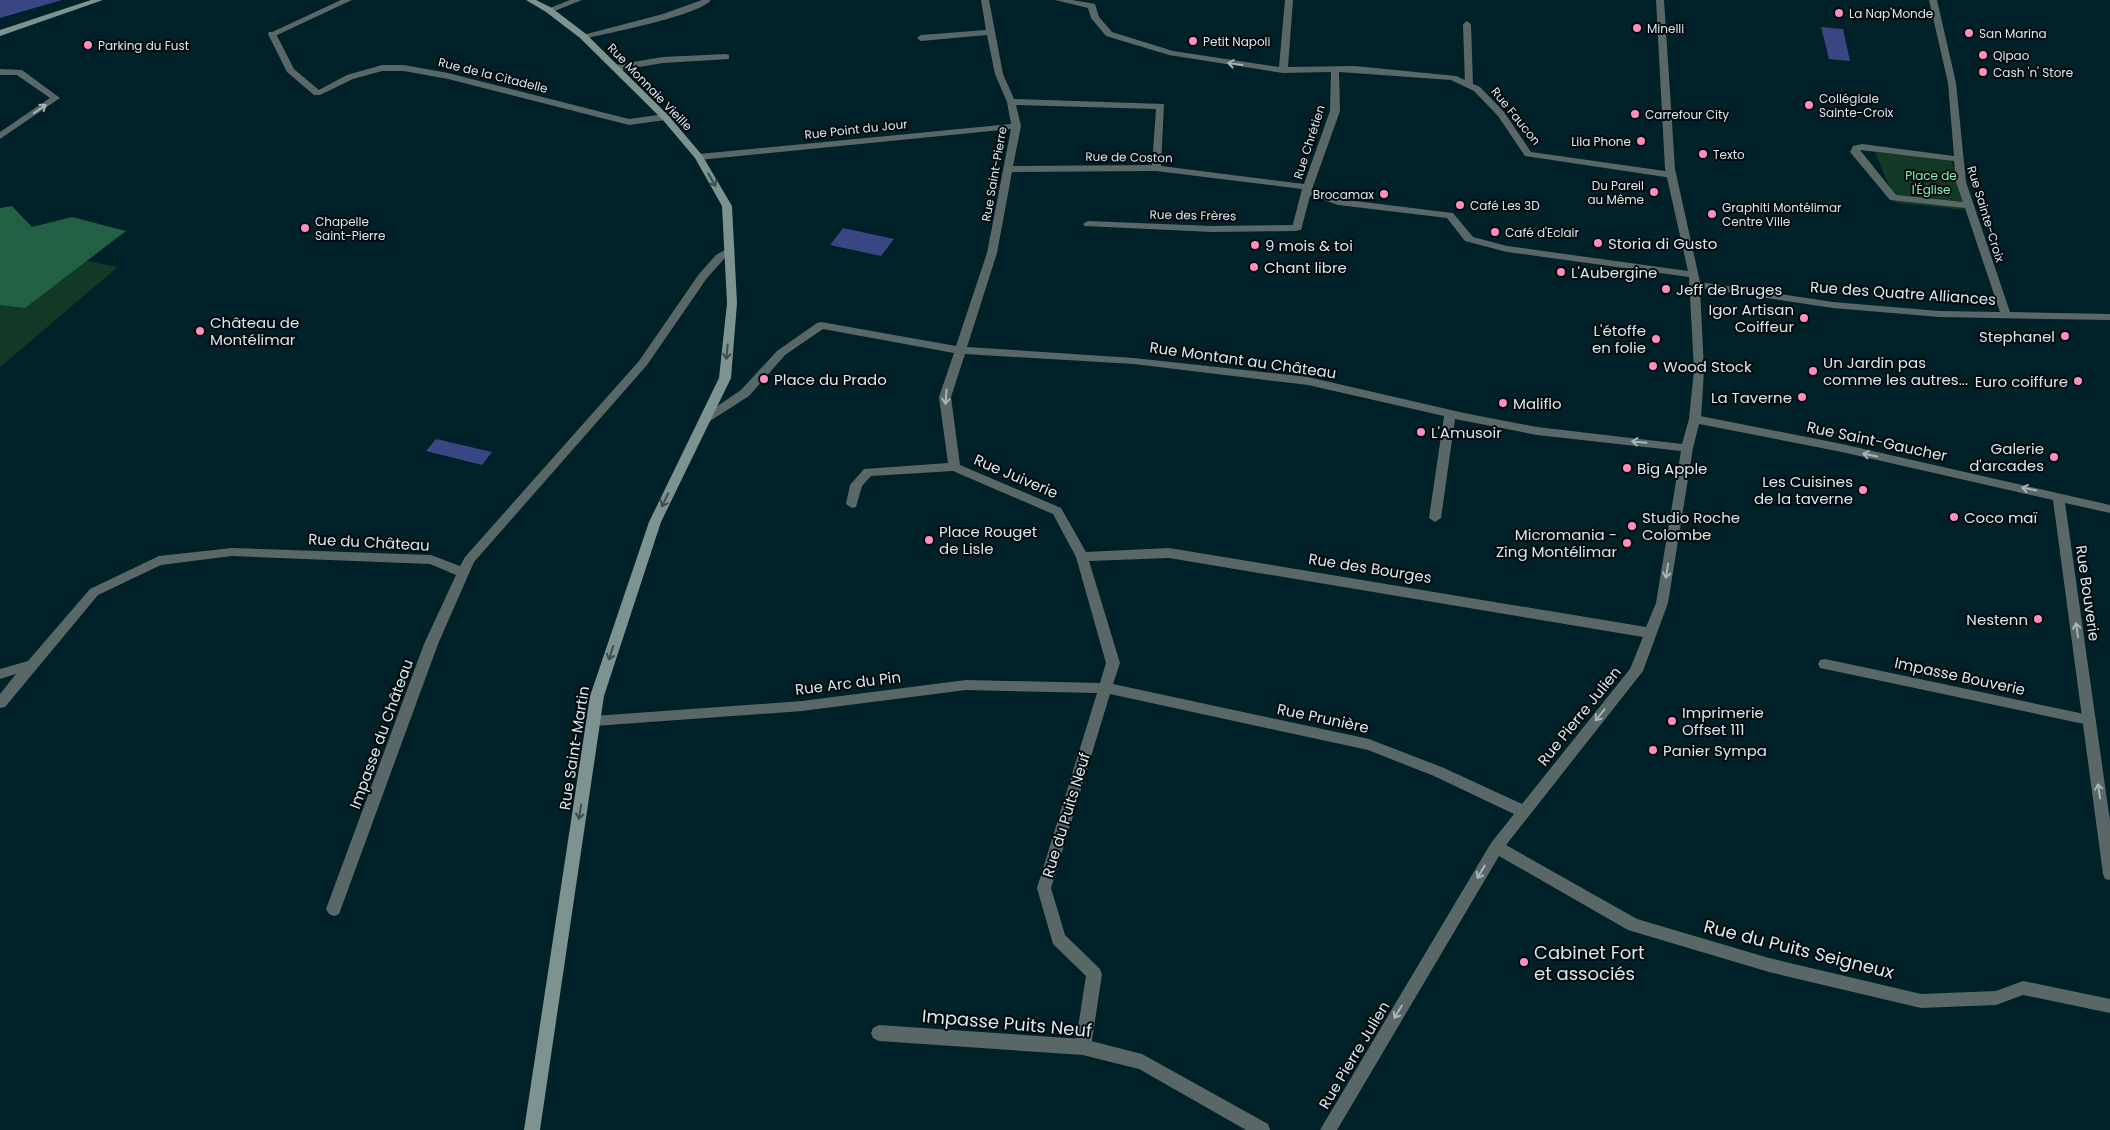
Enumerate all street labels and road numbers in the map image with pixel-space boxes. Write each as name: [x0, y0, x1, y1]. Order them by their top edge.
street label: Rue Monnaie Vieille: [604, 40, 696, 134]
street label: Rue de la Citadelle: [436, 53, 550, 97]
street label: Rue Faucon: [1487, 83, 1545, 149]
street label: Rue Chrétien: [1289, 103, 1329, 181]
street label: Rue Point du Jour: [804, 115, 909, 143]
street label: Rue Saint-Pierre: [977, 125, 1011, 223]
street label: Rue de Coston: [1085, 148, 1173, 166]
street label: Rue Sainte-Croix: [1963, 164, 2009, 265]
street label: Rue des Frères: [1149, 206, 1237, 224]
street label: Rue des Quatre Alliances: [1809, 276, 1997, 310]
street label: Rue Montant au Château: [1148, 336, 1338, 384]
street label: Rue Saint-Gaucher: [1805, 416, 1950, 466]
street label: Rue Juiverie: [971, 449, 1061, 503]
street label: Rue du Château: [308, 528, 430, 556]
street label: Rue Bouverie: [2071, 544, 2105, 642]
street label: Rue des Bourges: [1307, 548, 1433, 588]
street label: Impasse Bouverie: [1893, 652, 2027, 700]
street label: Impasse du Château: [344, 656, 418, 812]
street label: Rue Pierre Julien: [1532, 662, 1626, 770]
street label: Rue Arc du Pin: [794, 666, 902, 700]
street label: Rue Saint-Martin: [554, 684, 594, 812]
street label: Rue Prunière: [1275, 698, 1371, 738]
street label: Rue du Puits Neuf: [1037, 750, 1095, 880]
street label: Rue du Puits Seigneux: [1701, 913, 1897, 985]
street label: Rue Pierre Julien: [1314, 997, 1394, 1113]
street label: Impasse Puits Neuf: [921, 1003, 1093, 1043]

